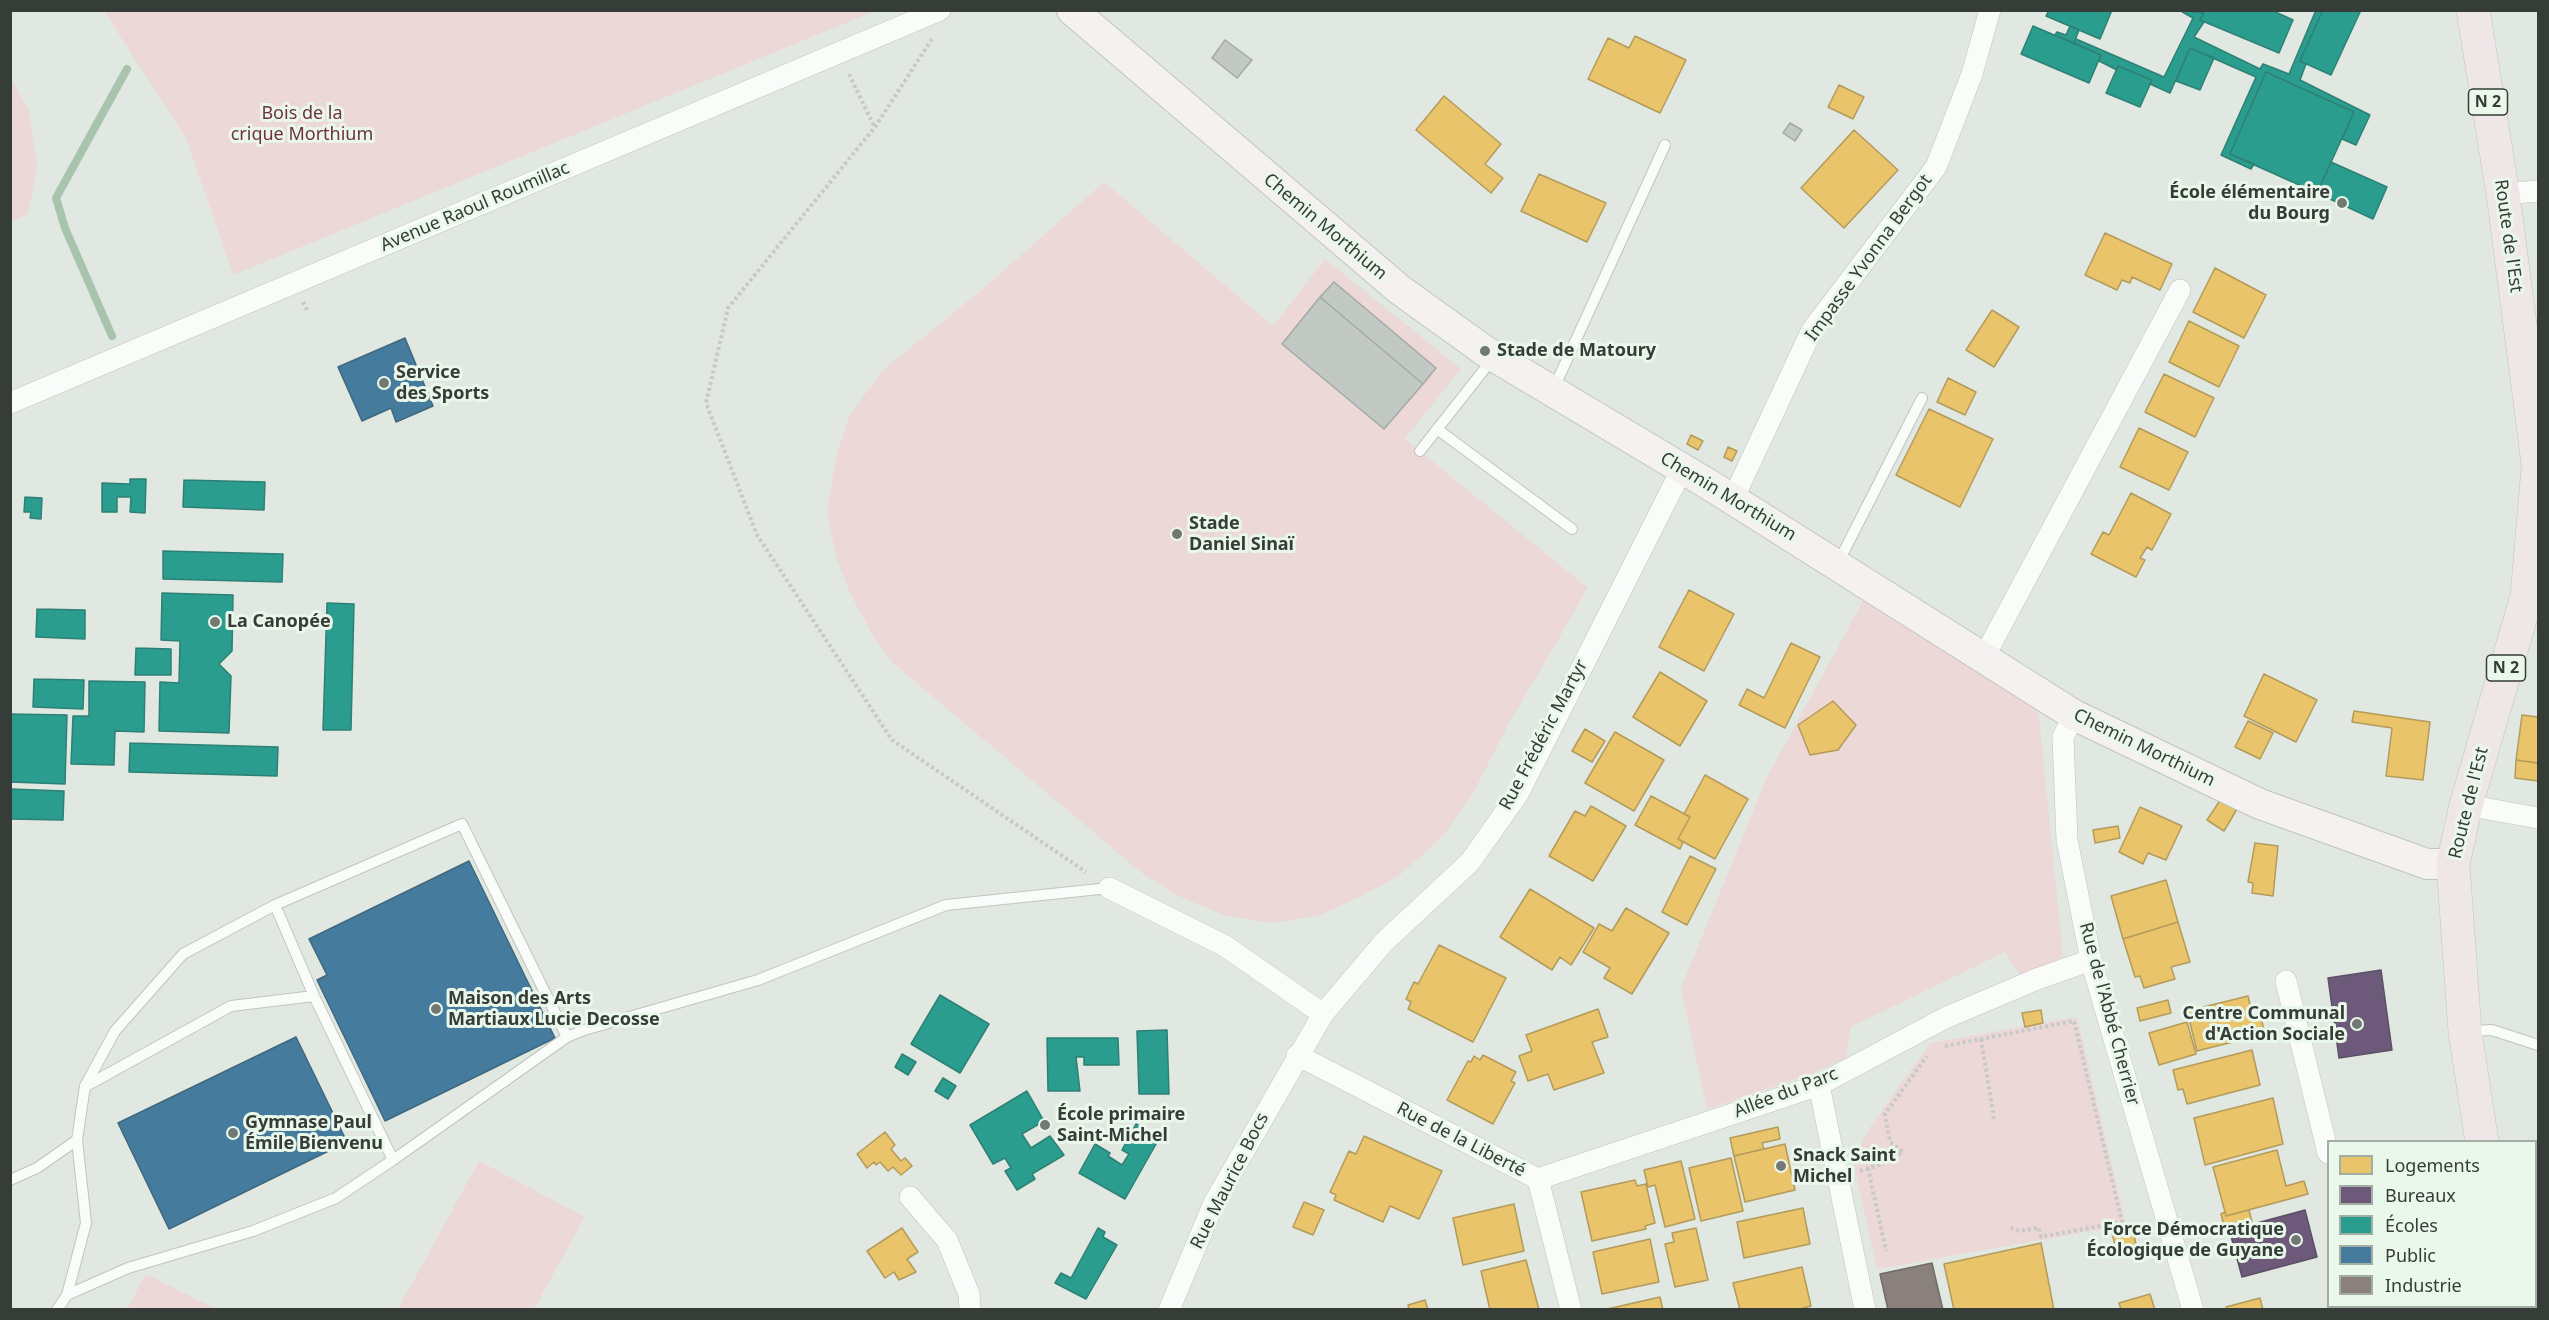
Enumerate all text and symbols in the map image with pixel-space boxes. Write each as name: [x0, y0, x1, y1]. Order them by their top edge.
road number: N 2: [2468, 89, 2508, 115]
park label: Bois de la crique Morthium: [231, 103, 373, 146]
street label: Avenue Raoul Roumillac: [377, 157, 573, 257]
street label: Chemin Morthium: [1259, 169, 1391, 285]
street label: Impasse Yvonna Bergot: [1801, 170, 1937, 346]
street label: Route de l'Est: [2489, 178, 2527, 294]
place label: École élémentaire du Bourg: [2169, 182, 2330, 224]
marker: École élémentaire du Bourg: [2335, 196, 2349, 210]
place label: Stade de Matoury: [1497, 340, 1656, 362]
marker: Stade de Matoury: [1478, 344, 1492, 358]
place label: Service des Sports: [396, 362, 489, 404]
marker: Service des Sports: [377, 376, 391, 390]
street label: Chemin Morthium: [1656, 448, 1800, 546]
place label: Stade Daniel Sinaï: [1189, 513, 1294, 556]
marker: Stade Daniel Sinaï: [1170, 527, 1184, 541]
place label: La Canopée: [227, 611, 331, 633]
marker: La Canopée: [208, 615, 222, 629]
road number: N 2: [2486, 655, 2526, 681]
street label: Rue Frédéric Martyr: [1495, 656, 1593, 814]
street label: Chemin Morthium: [2070, 704, 2218, 792]
street label: Route de l'Est: [2445, 745, 2493, 861]
street label: Rue de l'Abbé Cherrier: [2074, 920, 2144, 1108]
place label: Maison des Arts Martiaux Lucie Decosse: [448, 988, 660, 1030]
marker: Maison des Arts Martiaux Lucie Decosse: [429, 1002, 443, 1016]
place label: Centre Communal d'Action Sociale: [2183, 1003, 2345, 1046]
marker: Centre Communal d'Action Sociale: [2350, 1017, 2364, 1031]
street label: Allée du Parc: [1731, 1063, 1841, 1123]
street label: Rue de la Liberté: [1393, 1098, 1529, 1182]
place label: École primaire Saint-Michel: [1057, 1104, 1185, 1146]
street label: Rue Maurice Bocs: [1186, 1109, 1274, 1253]
place label: Gymnase Paul Émile Bienvenu: [245, 1112, 383, 1154]
marker: École primaire Saint-Michel: [1038, 1118, 1052, 1132]
marker: Gymnase Paul Émile Bienvenu: [226, 1126, 240, 1140]
legend: [2327, 1140, 2537, 1308]
place label: Snack Saint Michel: [1793, 1145, 1896, 1188]
text: Logements: [2385, 1153, 2480, 1177]
marker: Snack Saint Michel: [1774, 1159, 1788, 1173]
text: Bureaux: [2385, 1183, 2456, 1207]
text: Écoles: [2385, 1213, 2438, 1237]
place label: Force Démocratique Écologique de Guyane: [2086, 1219, 2284, 1262]
marker: Force Démocratique Écologique de Guyane: [2289, 1233, 2303, 1247]
text: Public: [2385, 1243, 2436, 1267]
text: Industrie: [2385, 1273, 2462, 1297]

